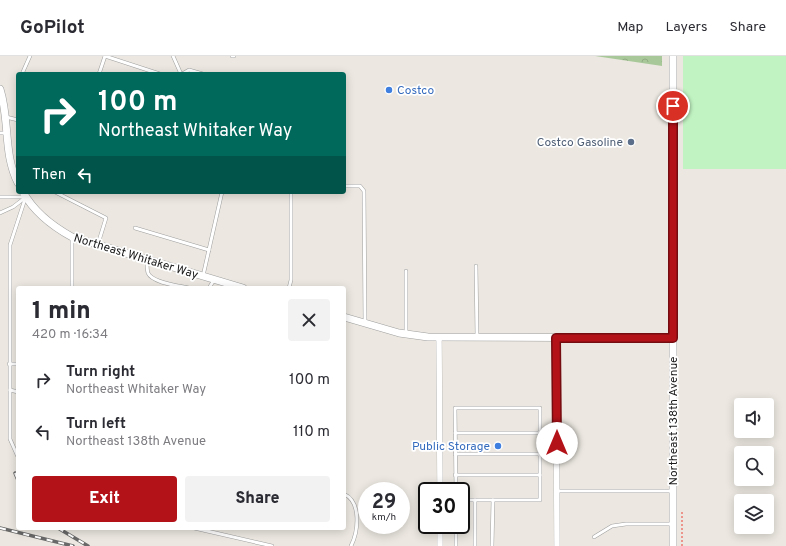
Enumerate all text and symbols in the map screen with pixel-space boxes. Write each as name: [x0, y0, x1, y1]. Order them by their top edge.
text: GoPilot: [20, 16, 85, 40]
text: Map: [617, 19, 643, 36]
text: Layers: [665, 19, 707, 36]
text: Share: [729, 19, 766, 36]
place label: Costco: [397, 83, 434, 99]
text: 100 m: [98, 85, 178, 121]
marker: Costco: [384, 85, 394, 95]
icon: right: [32, 88, 84, 140]
pin: [656, 89, 690, 123]
icon: arrive: [662, 95, 684, 117]
text: Northeast Whitaker Way: [98, 120, 292, 143]
place label: Costco Gasoline: [537, 135, 623, 151]
marker: Costco Gasoline: [626, 137, 636, 147]
icon: left: [74, 164, 96, 186]
text: Then: [32, 166, 66, 185]
street label: Northeast Whitaker Way: [71, 230, 200, 284]
text: 1 min: [32, 297, 91, 327]
button: close: [288, 299, 330, 341]
text: 420 m · 16:34: [32, 327, 108, 343]
street label: Northeast 138th Avenue: [666, 356, 682, 486]
text: Turn right: [66, 363, 135, 382]
icon: right: [32, 369, 54, 391]
text: 100 m: [289, 371, 330, 390]
text: Northeast Whitaker Way: [66, 382, 206, 398]
map controls: [734, 398, 774, 534]
button: sound: [734, 398, 774, 438]
text: Turn left: [66, 415, 126, 434]
icon: left: [32, 421, 54, 443]
position arrow: [536, 422, 578, 464]
text: 110 m: [293, 423, 330, 442]
text: Northeast 138th Avenue: [66, 434, 206, 450]
place label: Public Storage: [412, 439, 490, 455]
marker: Public Storage: [493, 441, 503, 451]
button: search: [734, 446, 774, 486]
button: Exit: [32, 476, 177, 522]
button: Share: [185, 476, 330, 522]
speed limit sign: 30: [418, 482, 470, 534]
text: 29: [372, 490, 396, 516]
button: layers: [734, 494, 774, 534]
text: km/h: [372, 511, 396, 524]

